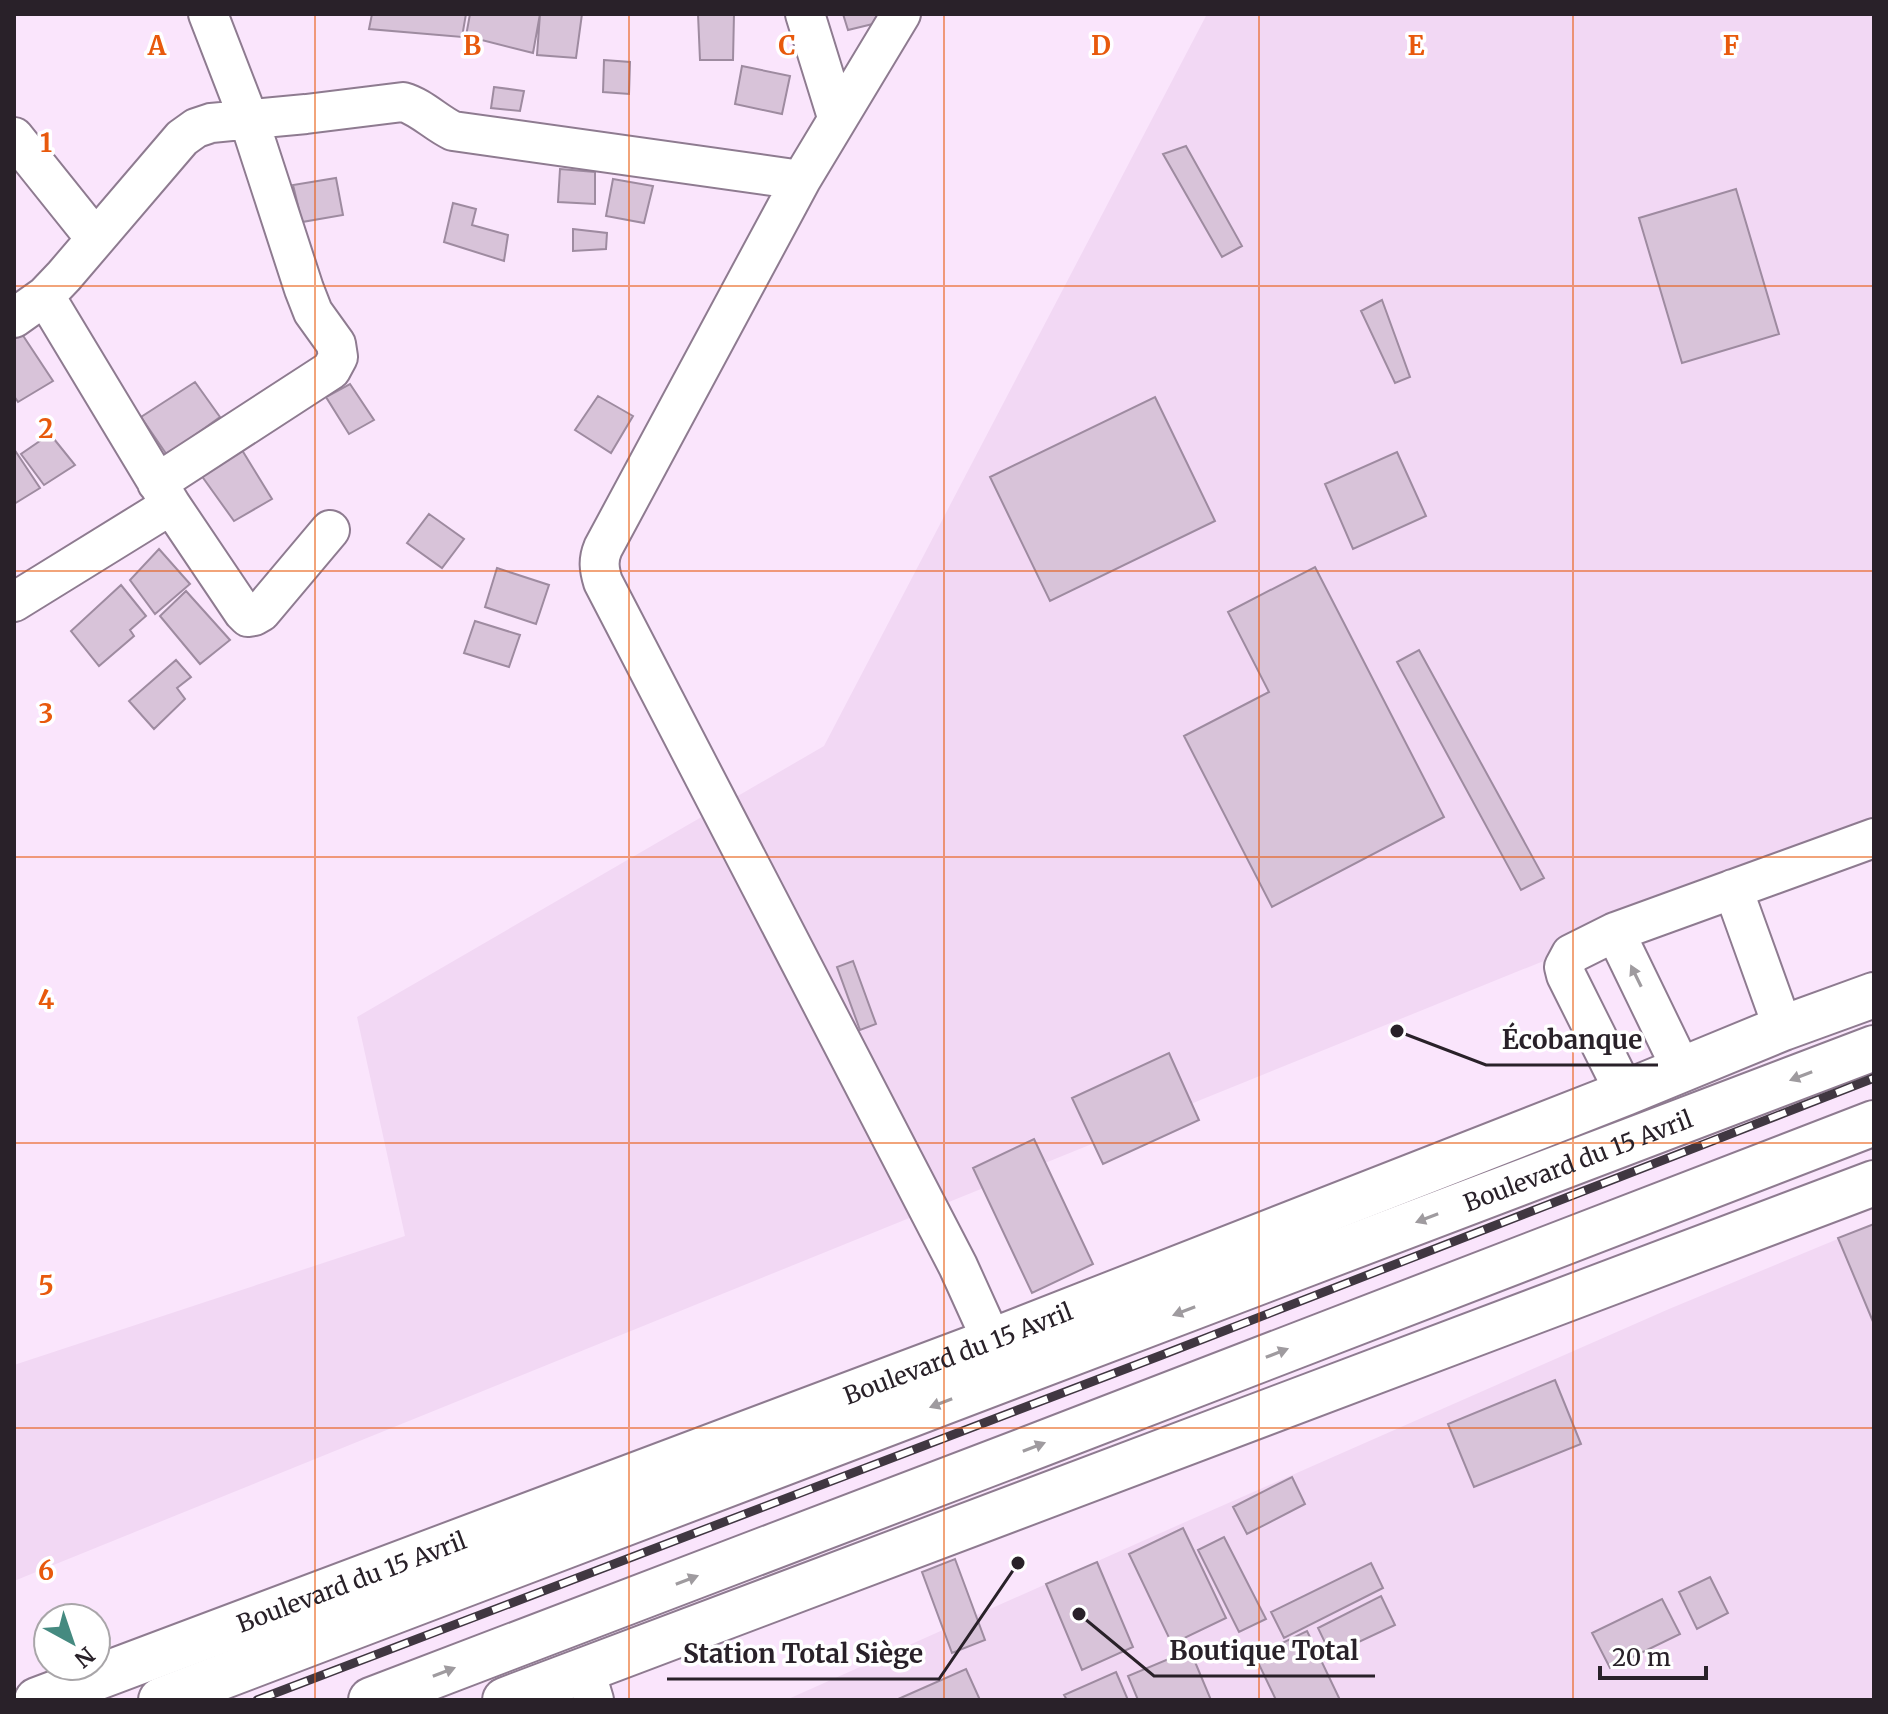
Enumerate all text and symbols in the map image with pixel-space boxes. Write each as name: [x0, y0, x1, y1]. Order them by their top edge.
text: A: [147, 29, 167, 62]
text: B: [463, 29, 481, 62]
text: C: [778, 29, 796, 62]
text: D: [1091, 29, 1111, 62]
text: E: [1408, 29, 1425, 62]
text: F: [1723, 29, 1739, 62]
text: 1: [40, 126, 52, 159]
text: 2: [38, 412, 54, 445]
text: 3: [39, 697, 53, 730]
one-way arrow: [1629, 964, 1643, 987]
text: 4: [38, 983, 55, 1016]
callout: Écobanque: [1486, 1015, 1658, 1065]
text: Écobanque: [1502, 1022, 1642, 1056]
one-way arrow: [1789, 1070, 1813, 1083]
street label: Boulevard du 15 Avril: [1459, 1103, 1697, 1218]
one-way arrow: [1415, 1212, 1439, 1225]
text: 5: [38, 1269, 54, 1302]
street label: Boulevard du 15 Avril: [839, 1296, 1077, 1411]
one-way arrow: [1172, 1305, 1196, 1318]
one-way arrow: [1265, 1347, 1289, 1360]
one-way arrow: [929, 1397, 953, 1410]
one-way arrow: [1022, 1440, 1046, 1453]
street label: Boulevard du 15 Avril: [232, 1525, 471, 1639]
text: 6: [38, 1554, 54, 1587]
one-way arrow: [675, 1573, 699, 1586]
north arrow: [32, 1602, 112, 1682]
callout: Boutique Total: [1154, 1626, 1375, 1676]
callout: Station Total Siège: [667, 1629, 939, 1679]
scale bar: [1600, 1630, 1706, 1680]
text: Boutique Total: [1169, 1634, 1359, 1667]
text: Station Total Siège: [683, 1637, 923, 1670]
text: N: [69, 1641, 101, 1674]
text: 20 m: [1612, 1642, 1671, 1673]
one-way arrow: [432, 1665, 456, 1678]

